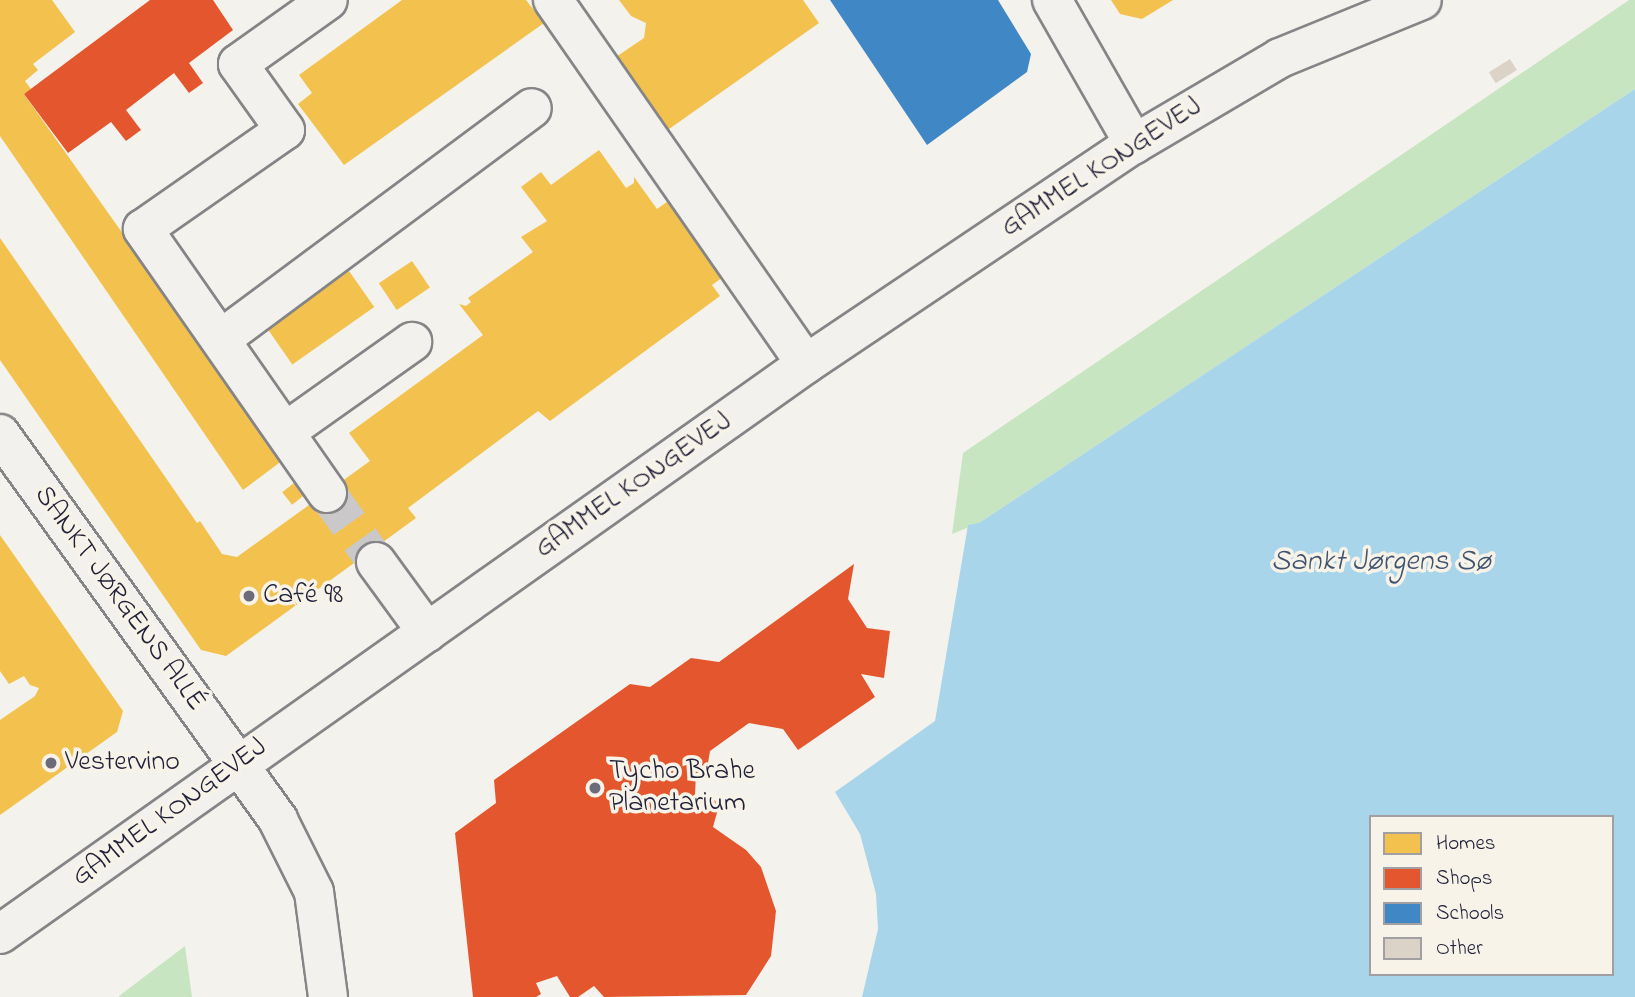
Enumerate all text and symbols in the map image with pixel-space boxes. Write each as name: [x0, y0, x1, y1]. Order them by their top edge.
street label: GAMMEL KONGEVEJ: [995, 91, 1209, 245]
street label: GAMMEL KONGEVEJ: [529, 406, 739, 566]
street label: SANKT JØRGENS ALLÉ: [26, 480, 212, 718]
water label: Sankt Jørgens Sø: [1271, 544, 1491, 580]
place label: Café 98: [263, 579, 343, 613]
marker: Café 98: [241, 588, 257, 604]
street label: GAMMEL KONGEVEJ: [66, 731, 274, 895]
place label: Vestervino: [65, 746, 180, 780]
marker: Vestervino: [43, 755, 59, 771]
place label: Tycho Brahe Planetarium: [609, 755, 755, 821]
marker: Tycho Brahe Planetarium: [587, 780, 603, 796]
legend: [1369, 815, 1614, 976]
text: Homes: [1436, 829, 1496, 859]
text: Shops: [1436, 864, 1493, 894]
text: Schools: [1436, 899, 1504, 929]
text: Other: [1436, 934, 1483, 964]

